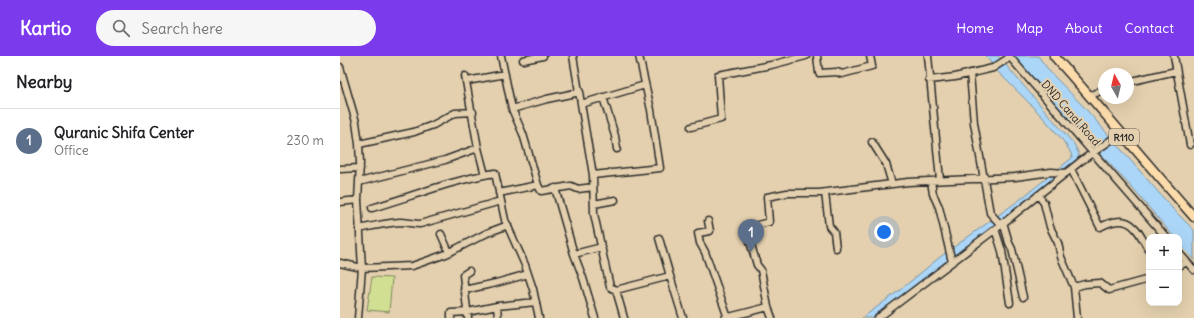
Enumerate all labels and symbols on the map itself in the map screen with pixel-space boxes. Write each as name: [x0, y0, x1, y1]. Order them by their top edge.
north arrow: [1098, 68, 1134, 104]
street label: DND Canal Road: [1039, 77, 1104, 149]
road number: R110: [1109, 129, 1139, 145]
pin: 1: [738, 219, 764, 252]
your location: [874, 222, 894, 242]

